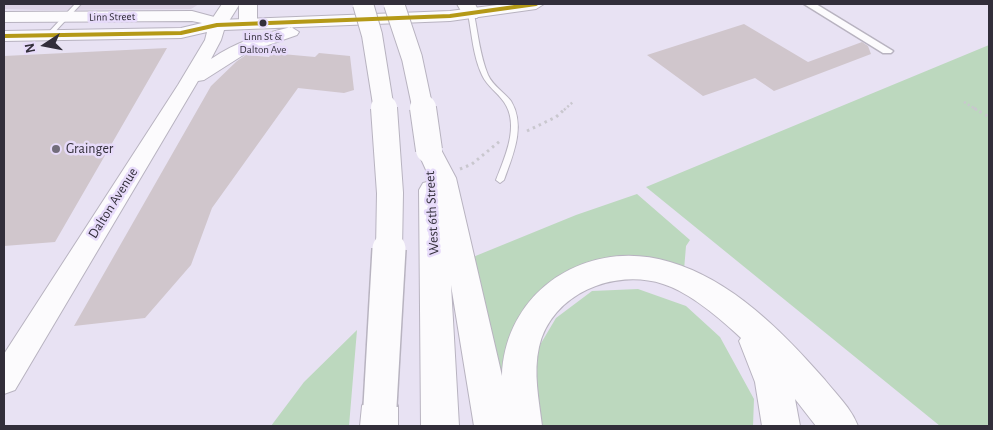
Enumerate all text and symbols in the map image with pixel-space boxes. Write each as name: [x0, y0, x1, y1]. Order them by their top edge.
street label: Linn Street: [89, 10, 135, 24]
marker: Linn St & Dalton Ave: [258, 18, 268, 28]
north arrow: [20, 20, 70, 70]
place label: Linn St & Dalton Ave: [240, 30, 286, 56]
text: N: [22, 42, 38, 54]
place label: Grainger: [66, 141, 113, 157]
marker: Grainger: [50, 143, 62, 155]
street label: Dalton Avenue: [85, 164, 141, 242]
street label: West 6th Street: [421, 171, 443, 255]

